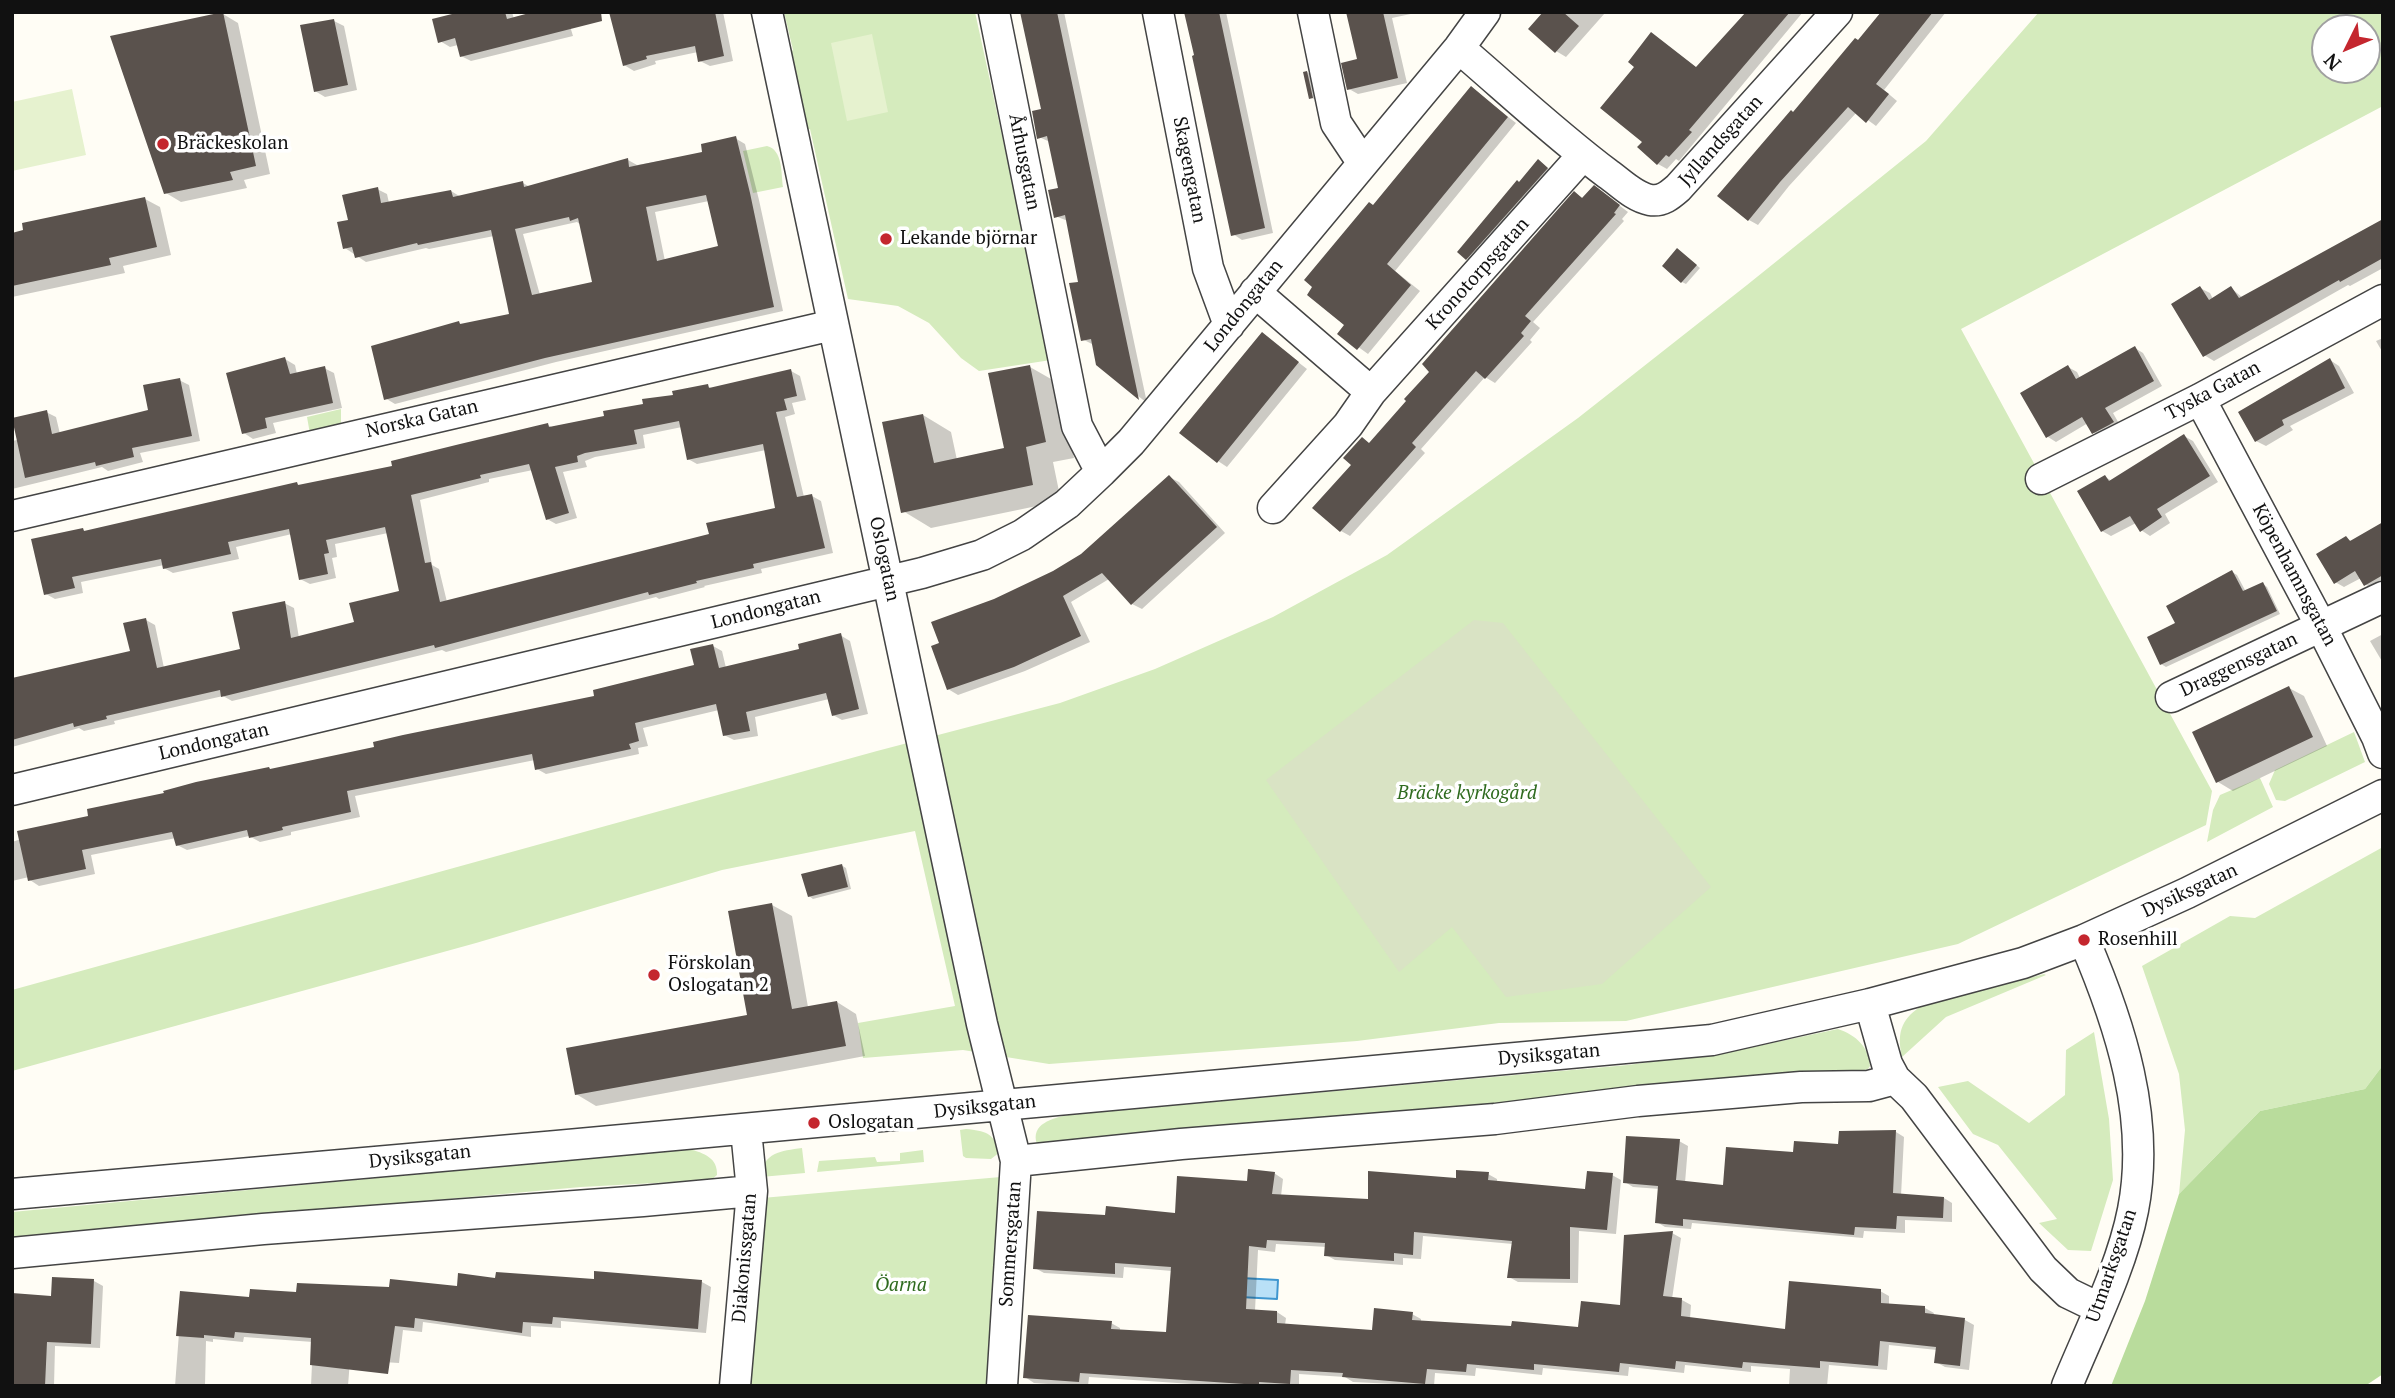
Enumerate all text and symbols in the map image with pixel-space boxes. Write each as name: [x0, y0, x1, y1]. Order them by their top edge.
north arrow: [2311, 14, 2381, 84]
text: N: [2318, 49, 2346, 76]
street label: Jyllandsgatan: [1674, 91, 1768, 191]
street label: Århusgatan: [1003, 112, 1045, 212]
street label: Skagengatan: [1168, 115, 1210, 225]
place label: Bräckeskolan: [177, 133, 288, 155]
marker: Bräckeskolan: [155, 136, 171, 152]
street label: Kronotorpsgatan: [1422, 213, 1534, 335]
place label: Lekande björnar: [900, 228, 1037, 250]
marker: Lekande björnar: [878, 231, 894, 247]
street label: Londongatan: [1200, 255, 1288, 357]
street label: Tyska Gatan: [2162, 356, 2264, 426]
street label: Norska Gatan: [364, 395, 480, 443]
street label: Köpenhamnsgatan: [2247, 500, 2341, 650]
street label: Oslogatan: [864, 515, 904, 603]
street label: Londongatan: [709, 585, 823, 635]
street label: Draggensgatan: [2177, 628, 2301, 702]
street label: Londongatan: [157, 718, 271, 766]
park label: Bräcke kyrkogård: [1397, 783, 1537, 805]
street label: Dysiksgatan: [2139, 859, 2241, 923]
place label: Rosenhill: [2098, 929, 2178, 951]
marker: Rosenhill: [2076, 932, 2092, 948]
place label: Förskolan Oslogatan 2: [668, 953, 769, 997]
marker: Förskolan Oslogatan 2: [646, 967, 662, 983]
street label: Dysiksgatan: [1497, 1039, 1601, 1071]
street label: Dysiksgatan: [933, 1090, 1037, 1124]
place label: Oslogatan: [828, 1112, 914, 1134]
marker: Oslogatan: [806, 1115, 822, 1131]
street label: Dysiksgatan: [368, 1140, 472, 1174]
street label: Sommersgatan: [995, 1180, 1027, 1308]
street label: Diakonissgatan: [728, 1192, 762, 1324]
street label: Utmarksgatan: [2082, 1206, 2142, 1326]
park label: Öarna: [875, 1275, 927, 1297]

